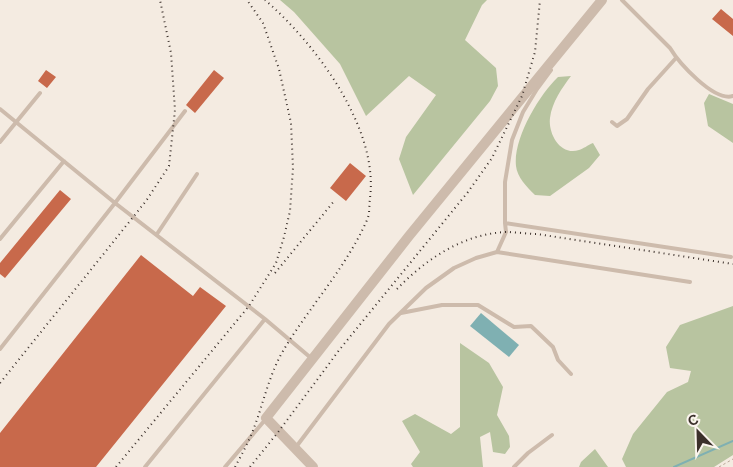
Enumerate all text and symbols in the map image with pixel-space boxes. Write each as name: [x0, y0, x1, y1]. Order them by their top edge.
north arrow: [673, 407, 723, 457]
text: С: [685, 411, 701, 429]

